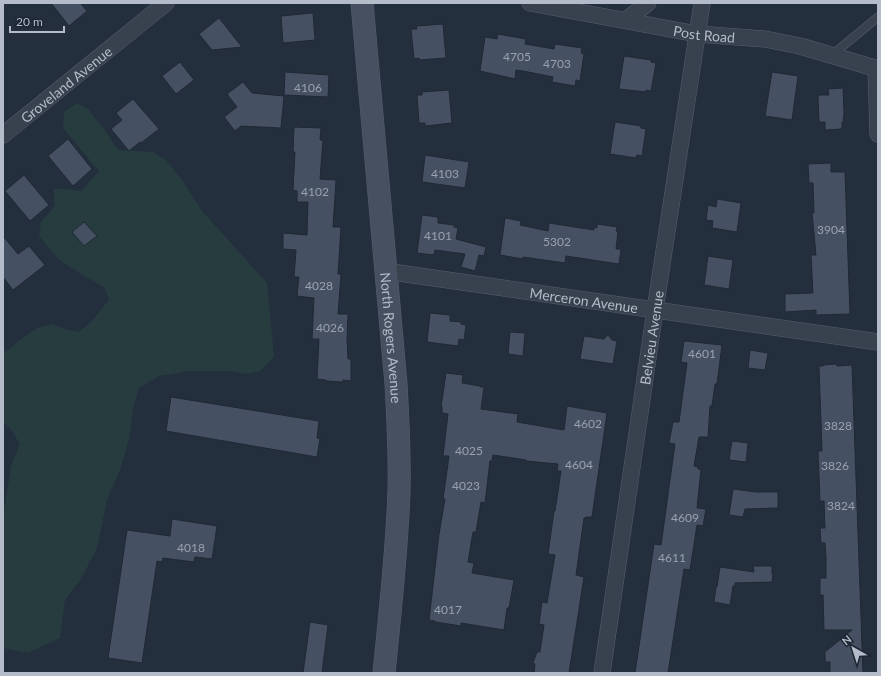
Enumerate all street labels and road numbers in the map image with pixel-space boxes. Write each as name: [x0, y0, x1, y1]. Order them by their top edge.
street label: Post Road: [672, 21, 736, 45]
street label: Groveland Avenue: [17, 42, 115, 126]
street label: North Rogers Avenue: [378, 271, 406, 404]
street label: Merceron Avenue: [529, 283, 639, 316]
street label: Belvieu Avenue: [636, 289, 666, 386]

